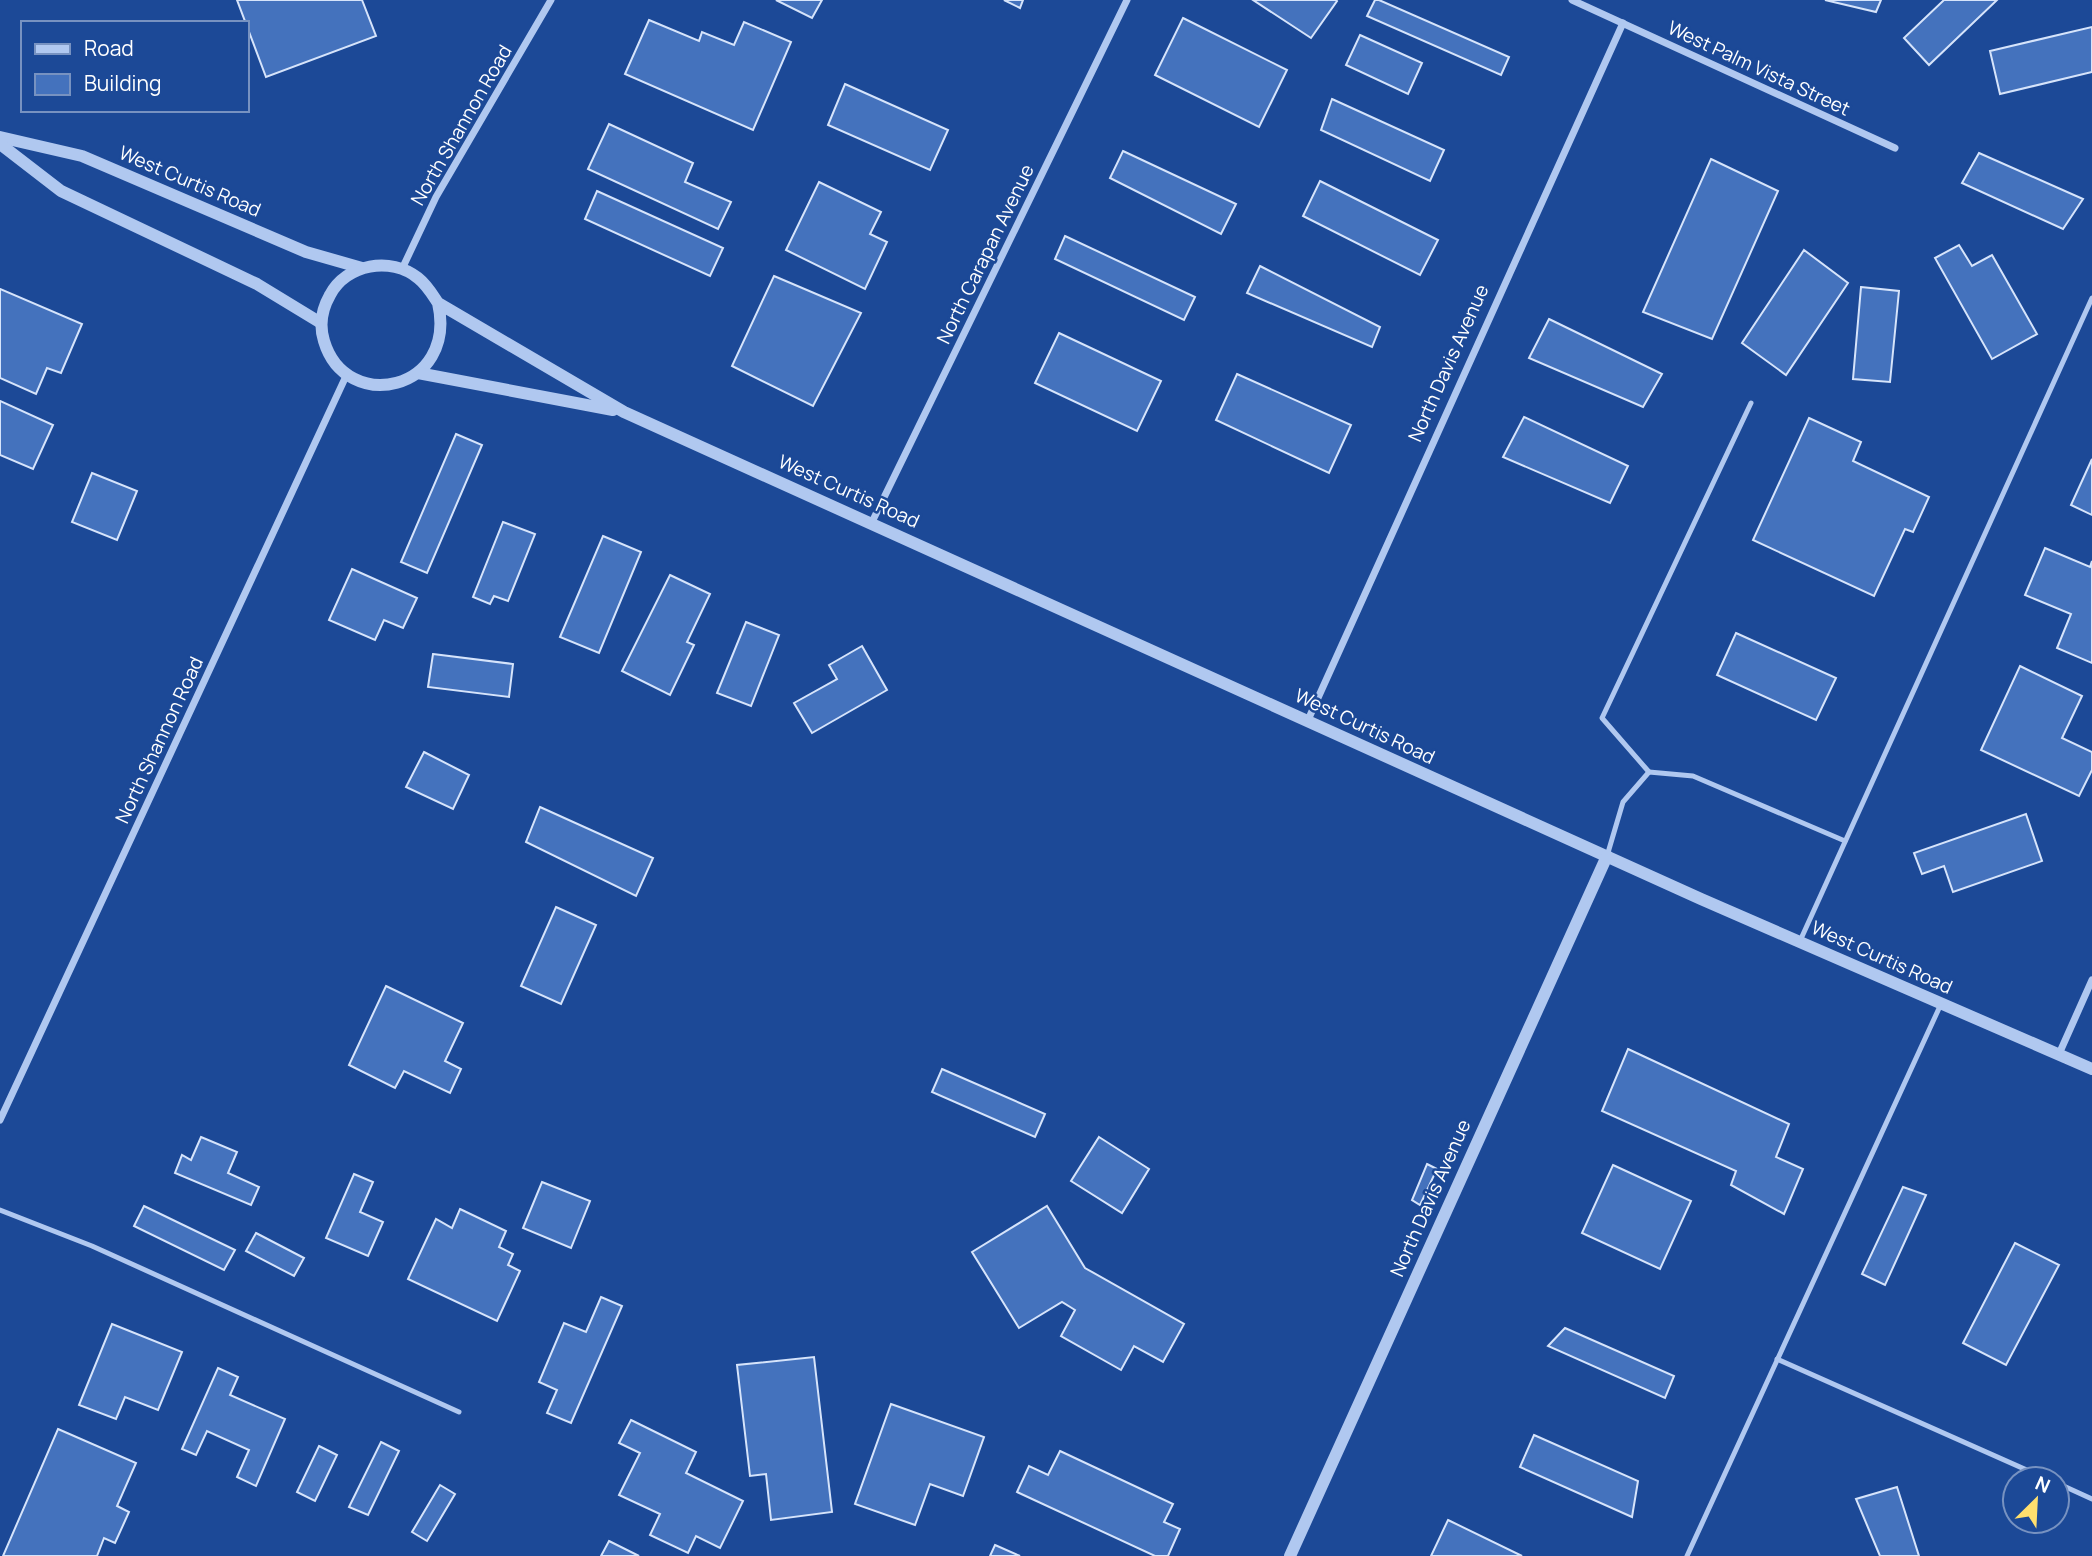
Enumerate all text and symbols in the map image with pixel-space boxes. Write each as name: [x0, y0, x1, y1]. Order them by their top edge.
street label: West Palm Vista Street: [1664, 14, 1854, 122]
legend: [21, 21, 248, 112]
text: Road: [84, 34, 134, 62]
street label: North Shannon Road: [404, 40, 518, 210]
text: Building: [84, 69, 161, 97]
street label: West Curtis Road: [115, 139, 265, 223]
street label: North Carapan Avenue: [930, 160, 1040, 348]
street label: North Davis Avenue: [1402, 280, 1494, 446]
street label: West Curtis Road: [774, 448, 924, 534]
street label: North Shannon Road: [109, 652, 209, 828]
street label: West Curtis Road: [1291, 682, 1439, 770]
street label: West Curtis Road: [1807, 914, 1957, 1000]
street label: North Davis Avenue: [1384, 1115, 1476, 1281]
north arrow: [2001, 1465, 2071, 1535]
text: N: [2031, 1470, 2054, 1499]

